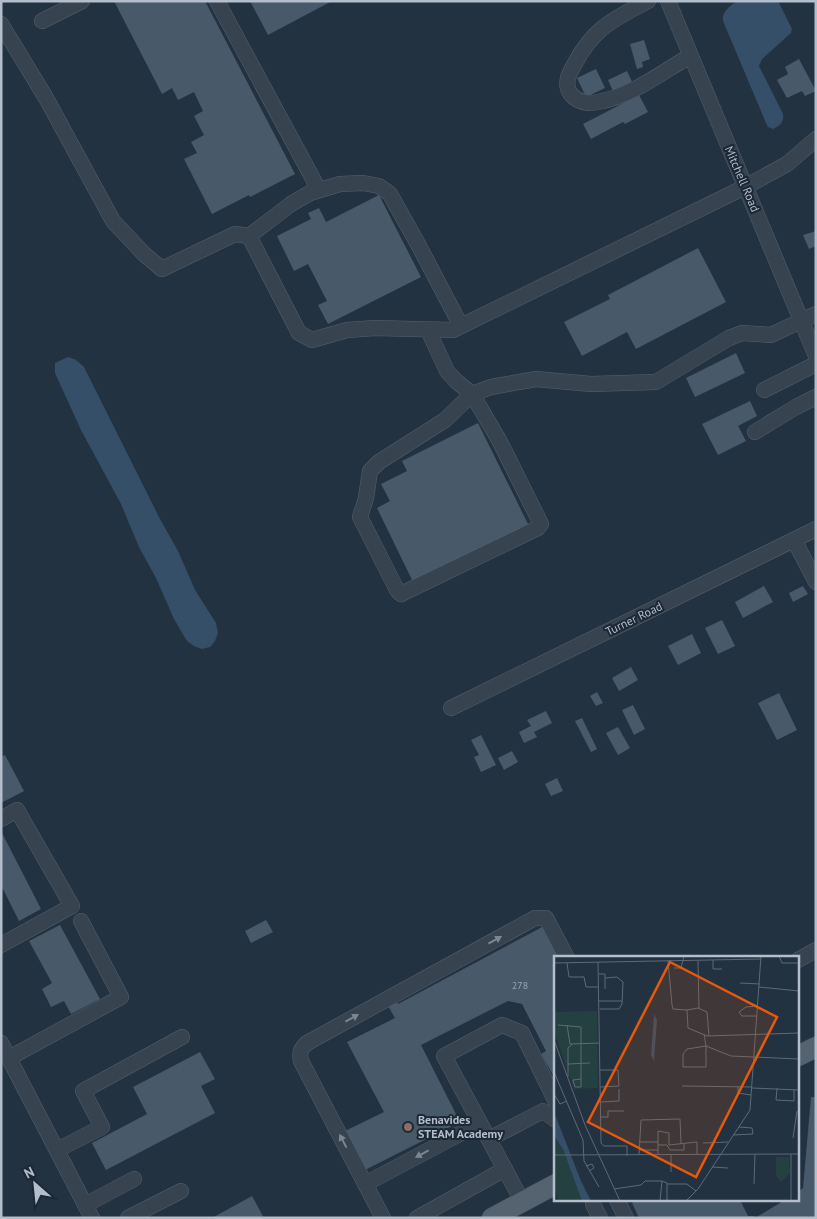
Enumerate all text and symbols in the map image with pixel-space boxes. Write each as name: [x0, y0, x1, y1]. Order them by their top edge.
street label: Mitchell Road: [722, 143, 763, 214]
street label: Turner Road: [603, 598, 665, 639]
one-way arrow: [487, 936, 502, 944]
inset map: [554, 956, 800, 1202]
house number: 278: [512, 979, 528, 992]
one-way arrow: [345, 1014, 360, 1022]
place label: Benavides STEAM Academy: [418, 1112, 503, 1141]
marker: Benavides STEAM Academy: [402, 1121, 414, 1133]
one-way arrow: [338, 1134, 347, 1147]
one-way arrow: [414, 1150, 429, 1158]
north arrow: [10, 1159, 60, 1209]
text: N: [21, 1162, 37, 1183]

